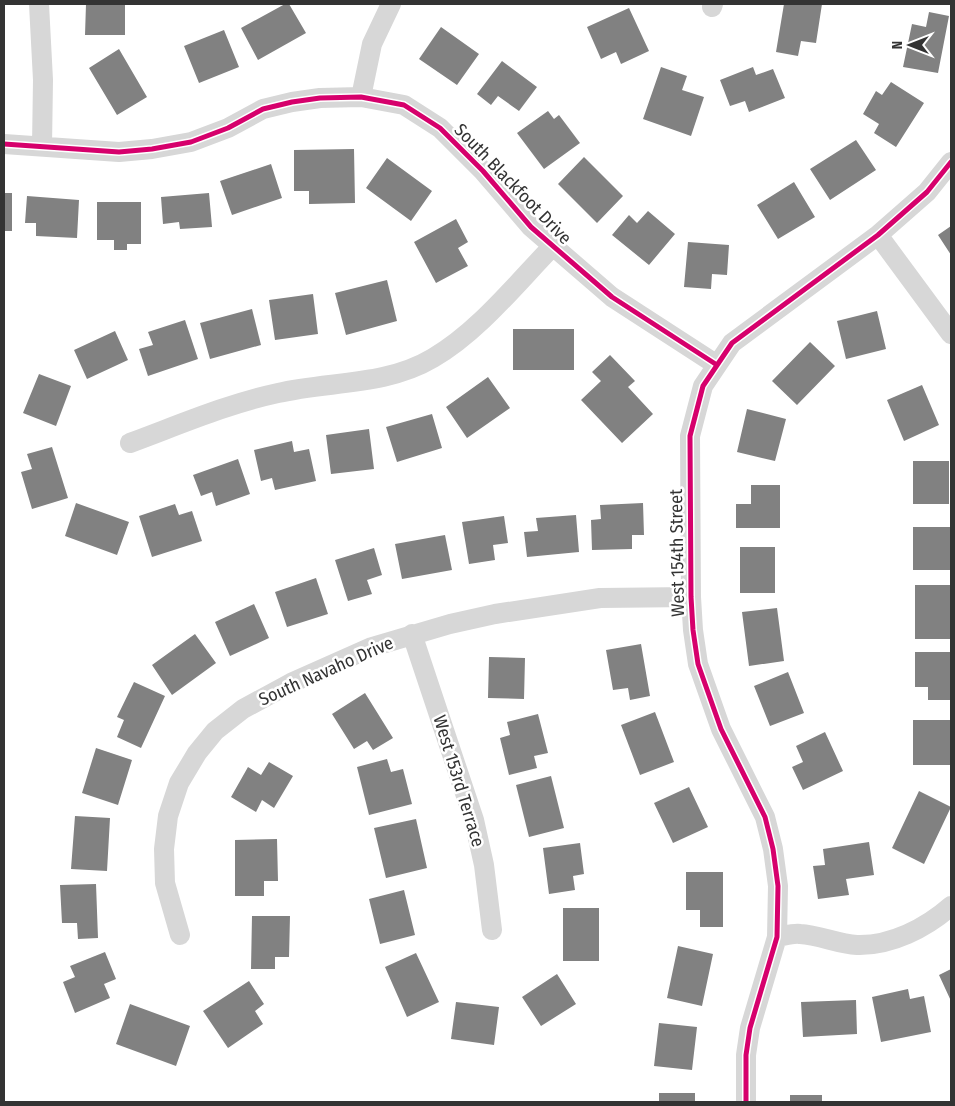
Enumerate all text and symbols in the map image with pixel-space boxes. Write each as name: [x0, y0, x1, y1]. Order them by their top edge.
north arrow: [885, 20, 935, 70]
text: N: [889, 41, 906, 49]
street label: South Blackfoot Drive: [450, 119, 576, 249]
street label: West 154th Street: [665, 489, 689, 617]
street label: South Navaho Drive: [255, 631, 397, 710]
street label: West 153rd Terrace: [429, 713, 489, 849]

